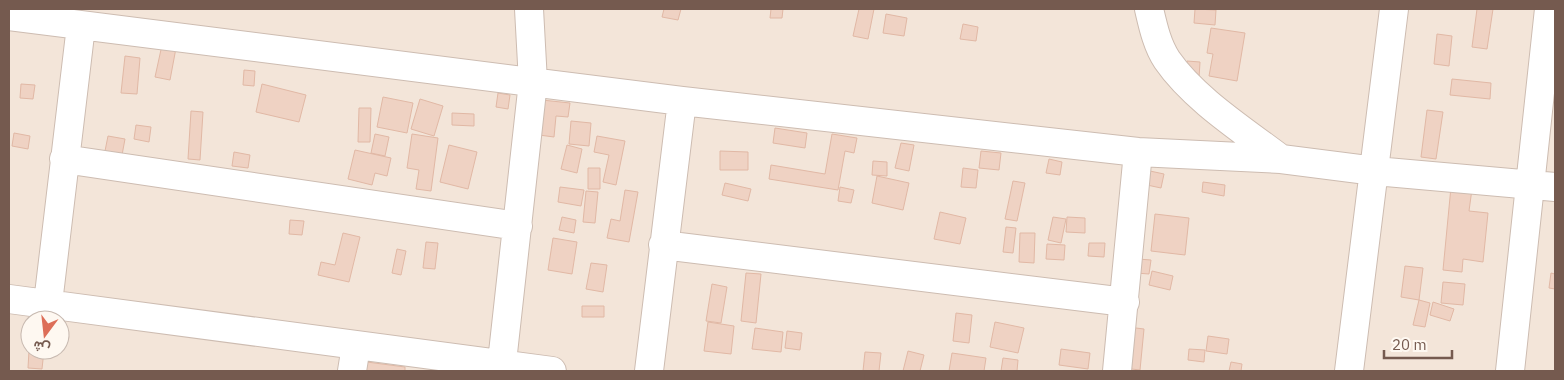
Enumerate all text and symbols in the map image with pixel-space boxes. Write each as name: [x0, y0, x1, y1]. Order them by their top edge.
north arrow: [20, 310, 70, 360]
scale bar: [1384, 328, 1452, 360]
text: 20 m: [1392, 335, 1427, 354]
text: ش: [31, 337, 52, 358]

